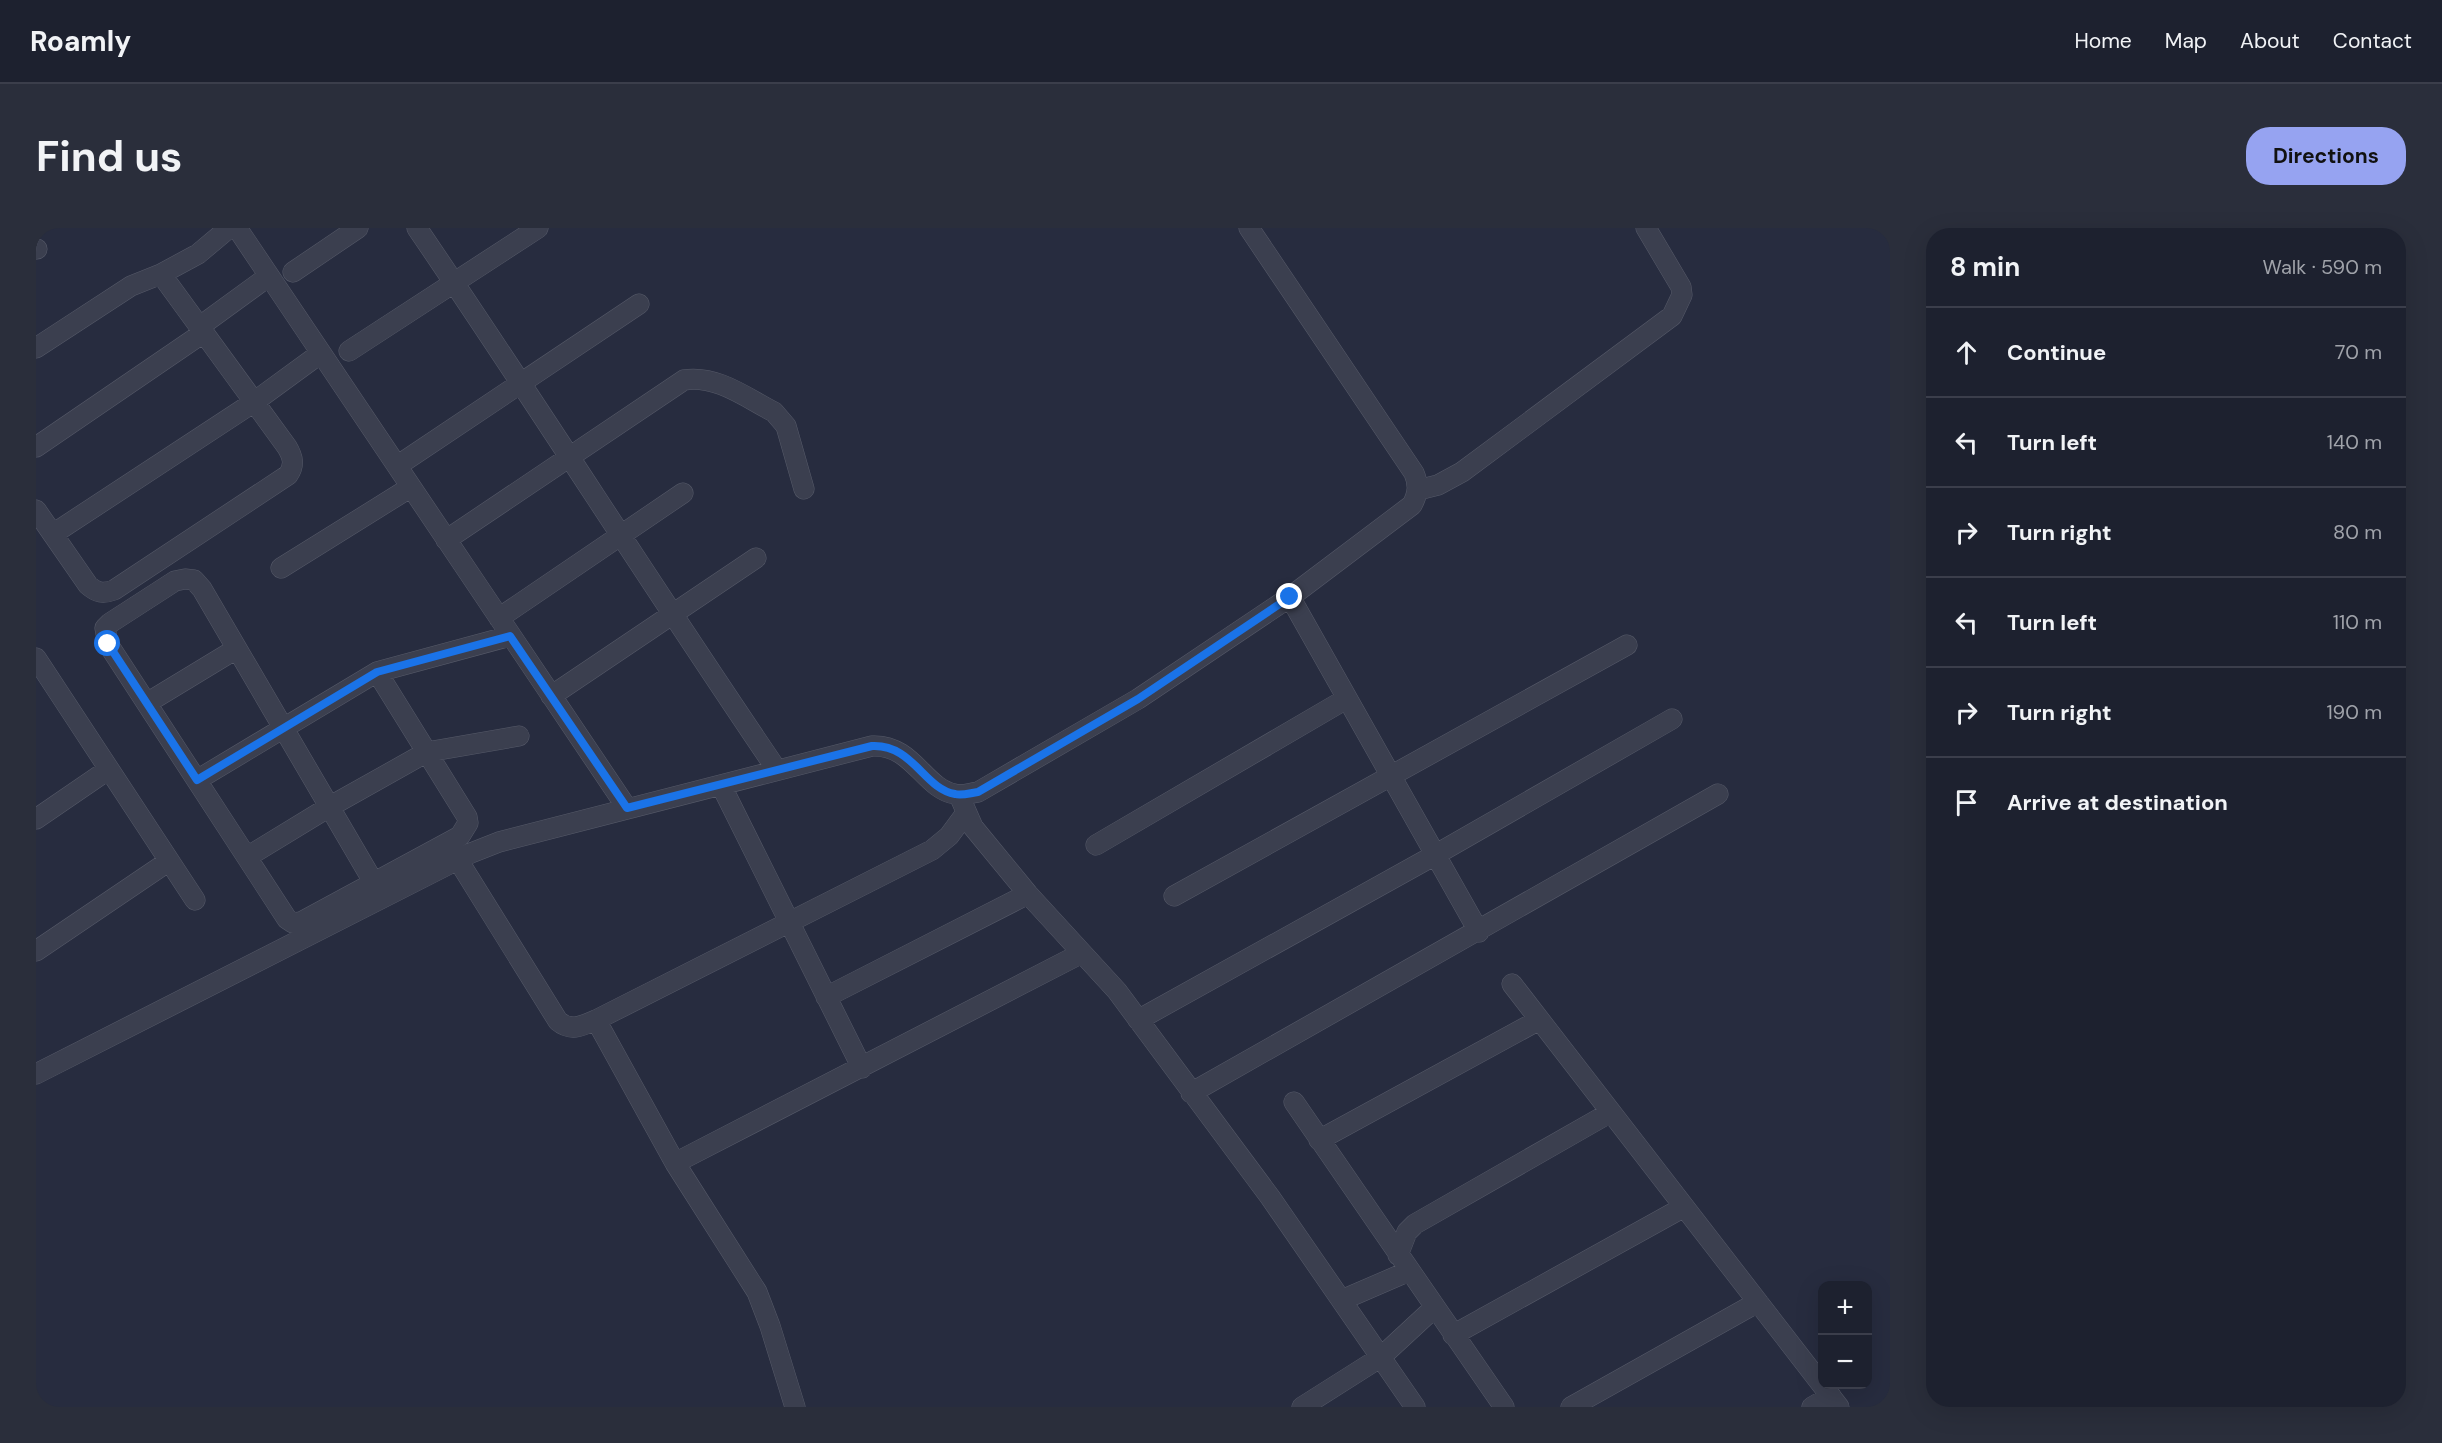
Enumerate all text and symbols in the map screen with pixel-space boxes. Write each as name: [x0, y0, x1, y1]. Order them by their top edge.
text: Roamly: [30, 23, 131, 60]
text: Home: [2074, 27, 2132, 55]
text: Map: [2165, 27, 2207, 55]
text: About: [2240, 27, 2300, 55]
text: Contact: [2333, 27, 2412, 55]
button: Directions: [2246, 127, 2406, 185]
text: Find us: [36, 129, 182, 184]
text: 8 min: [1950, 250, 2020, 284]
text: Walk · 590 m: [2263, 254, 2382, 280]
icon: ahead: [1950, 336, 1983, 369]
text: Continue: [2007, 338, 2106, 367]
text: 70 m: [2335, 339, 2382, 365]
icon: left: [1950, 426, 1983, 459]
text: Turn left: [2007, 428, 2097, 457]
text: 140 m: [2327, 429, 2382, 455]
icon: right: [1950, 516, 1983, 549]
text: Turn right: [2007, 518, 2112, 547]
text: 80 m: [2333, 519, 2382, 545]
route end: [1276, 583, 1302, 609]
icon: left: [1950, 606, 1983, 639]
text: Turn left: [2007, 608, 2097, 637]
text: 110 m: [2333, 609, 2382, 635]
route start: [94, 630, 120, 656]
icon: right: [1950, 696, 1983, 729]
text: Turn right: [2007, 698, 2112, 727]
text: 190 m: [2326, 699, 2382, 725]
icon: arrive: [1950, 786, 1983, 819]
text: Arrive at destination: [2007, 788, 2228, 817]
map controls: [1818, 1281, 1872, 1389]
button: +: [1818, 1281, 1872, 1335]
button: −: [1818, 1335, 1872, 1389]

